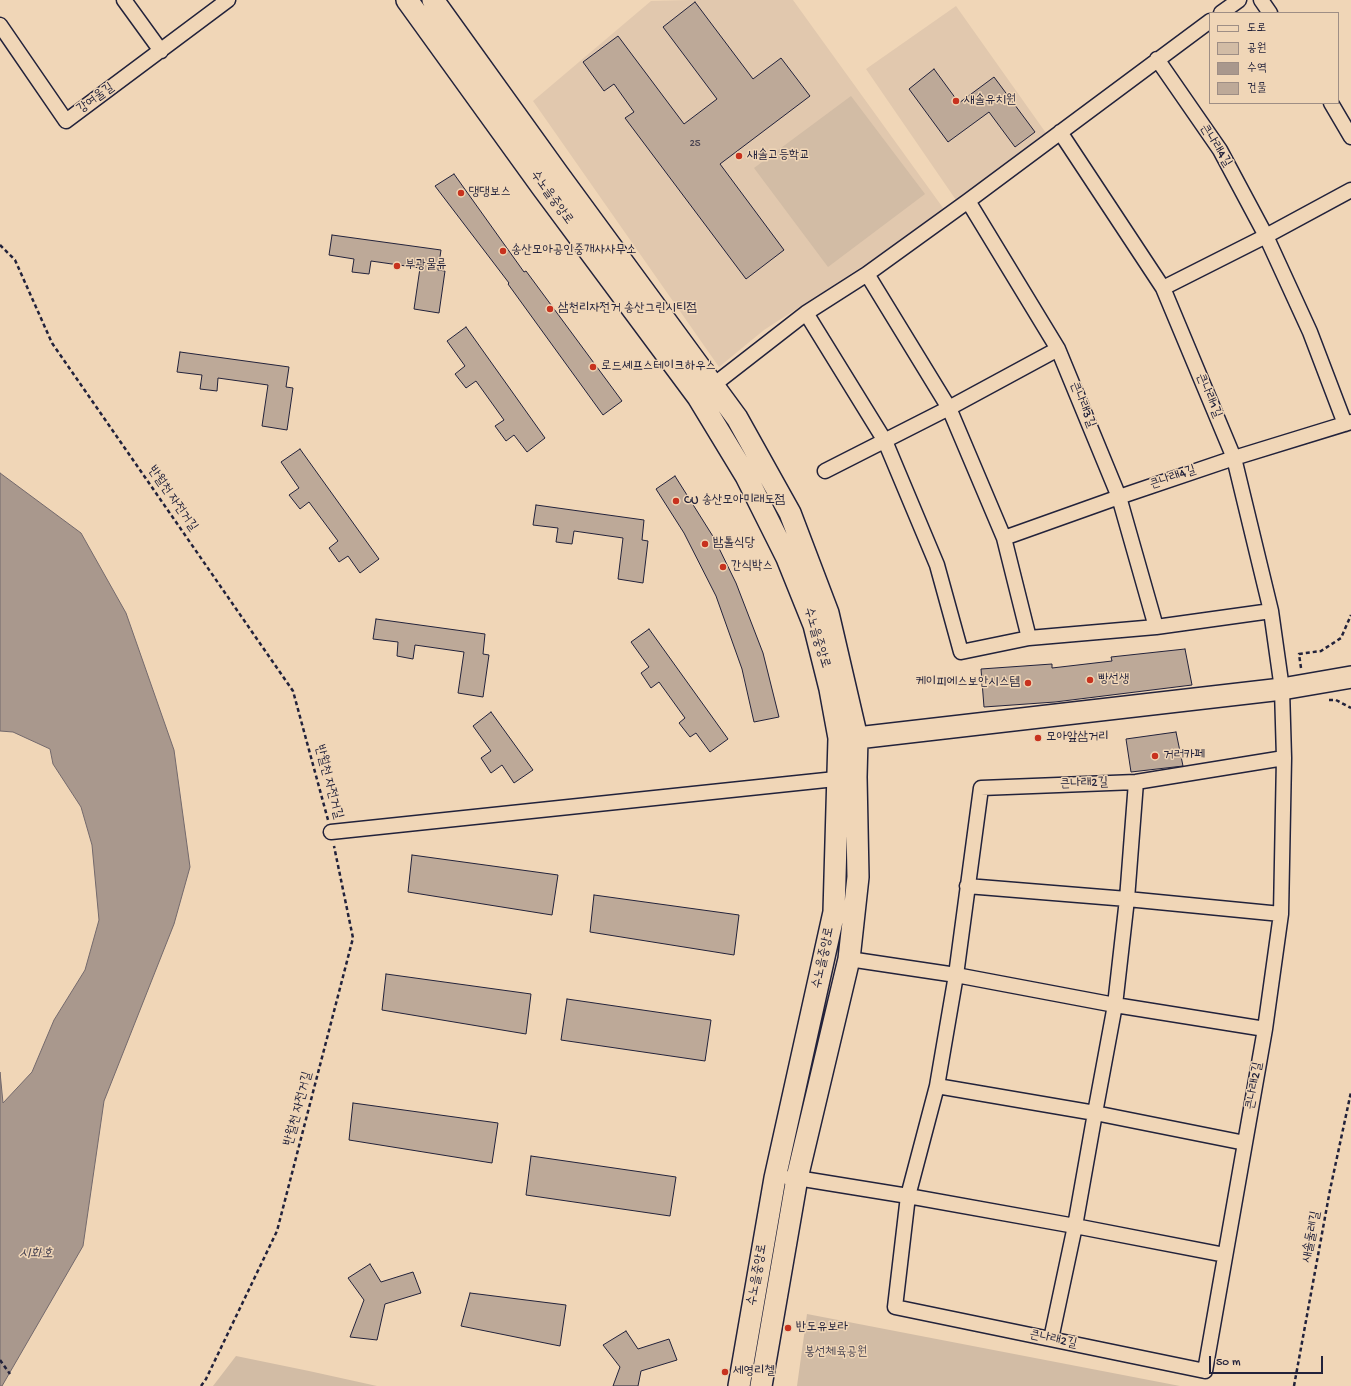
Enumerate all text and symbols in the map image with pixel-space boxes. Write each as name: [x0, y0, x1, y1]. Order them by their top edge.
legend: [1209, 12, 1339, 104]
text: 도로: [1247, 22, 1266, 36]
text: 공원: [1247, 42, 1266, 56]
text: 수역: [1247, 62, 1266, 76]
street label: 강여울길: [74, 80, 118, 118]
text: 건물: [1247, 82, 1266, 96]
place label: 새솔유치원: [964, 93, 1016, 109]
marker: 새솔유치원: [951, 96, 961, 106]
street label: 큰나래4길: [1196, 122, 1234, 170]
house number: 25: [689, 137, 701, 151]
place label: 새솔고등학교: [747, 148, 810, 164]
marker: 새솔고등학교: [734, 151, 744, 161]
street label: 수노을중앙로: [526, 168, 576, 228]
place label: 댕댕보스: [469, 185, 511, 201]
marker: 댕댕보스: [456, 188, 466, 198]
place label: 송산모아공인중개사사무소: [511, 243, 637, 259]
marker: 송산모아공인중개사사무소: [498, 246, 508, 256]
place label: 부광물류: [405, 258, 447, 274]
marker: 부광물류: [392, 261, 402, 271]
place label: 삼천리자전거 송산그린시티점: [558, 301, 697, 317]
marker: 삼천리자전거 송산그린시티점: [545, 304, 555, 314]
place label: 로드셰프스테이크하우스: [601, 359, 716, 375]
marker: 로드셰프스테이크하우스: [588, 362, 598, 372]
street label: 큰나래1길: [1192, 371, 1224, 421]
street label: 큰나래3길: [1066, 380, 1098, 430]
street label: 반월천 자전거길: [144, 463, 200, 535]
street label: 큰나래4길: [1148, 463, 1198, 493]
place label: CU 송산모아미래도점: [684, 493, 785, 509]
marker: CU 송산모아미래도점: [671, 496, 681, 506]
place label: 밤톨식당: [713, 536, 755, 552]
marker: 밤톨식당: [700, 539, 710, 549]
place label: 간식박스: [731, 559, 773, 575]
marker: 간식박스: [718, 562, 728, 572]
street label: 수노을중앙로: [799, 606, 833, 670]
place label: 빵선생: [1098, 672, 1129, 688]
place label: 케이피에스보안시스템: [915, 675, 1020, 691]
marker: 빵선생: [1085, 675, 1095, 685]
marker: 케이피에스보안시스템: [1023, 678, 1033, 688]
place label: 모아앞삼거리: [1046, 730, 1109, 746]
marker: 모아앞삼거리: [1033, 733, 1043, 743]
street label: 반월천 자전거길: [311, 743, 345, 821]
place label: 거러카페: [1163, 748, 1205, 764]
marker: 거러카페: [1150, 751, 1160, 761]
street label: 큰나래2길: [1060, 775, 1108, 793]
street label: 수노을중앙로: [810, 926, 838, 990]
street label: 큰나래2길: [1243, 1061, 1267, 1111]
street label: 반월천 자전거길: [282, 1070, 316, 1148]
street label: 새솔둘레길: [1299, 1210, 1325, 1264]
street label: 수노을중앙로: [745, 1243, 771, 1307]
water label: 시화호: [19, 1247, 53, 1263]
place label: 반도유보라: [796, 1320, 848, 1336]
marker: 반도유보라: [783, 1323, 793, 1333]
street label: 큰나래2길: [1028, 1327, 1078, 1353]
park label: 봉선체육공원: [805, 1345, 867, 1361]
scale bar: [1211, 1348, 1325, 1374]
text: 50 m: [1216, 1356, 1241, 1370]
place label: 세영리첼: [733, 1364, 775, 1380]
marker: 세영리첼: [720, 1367, 730, 1377]

